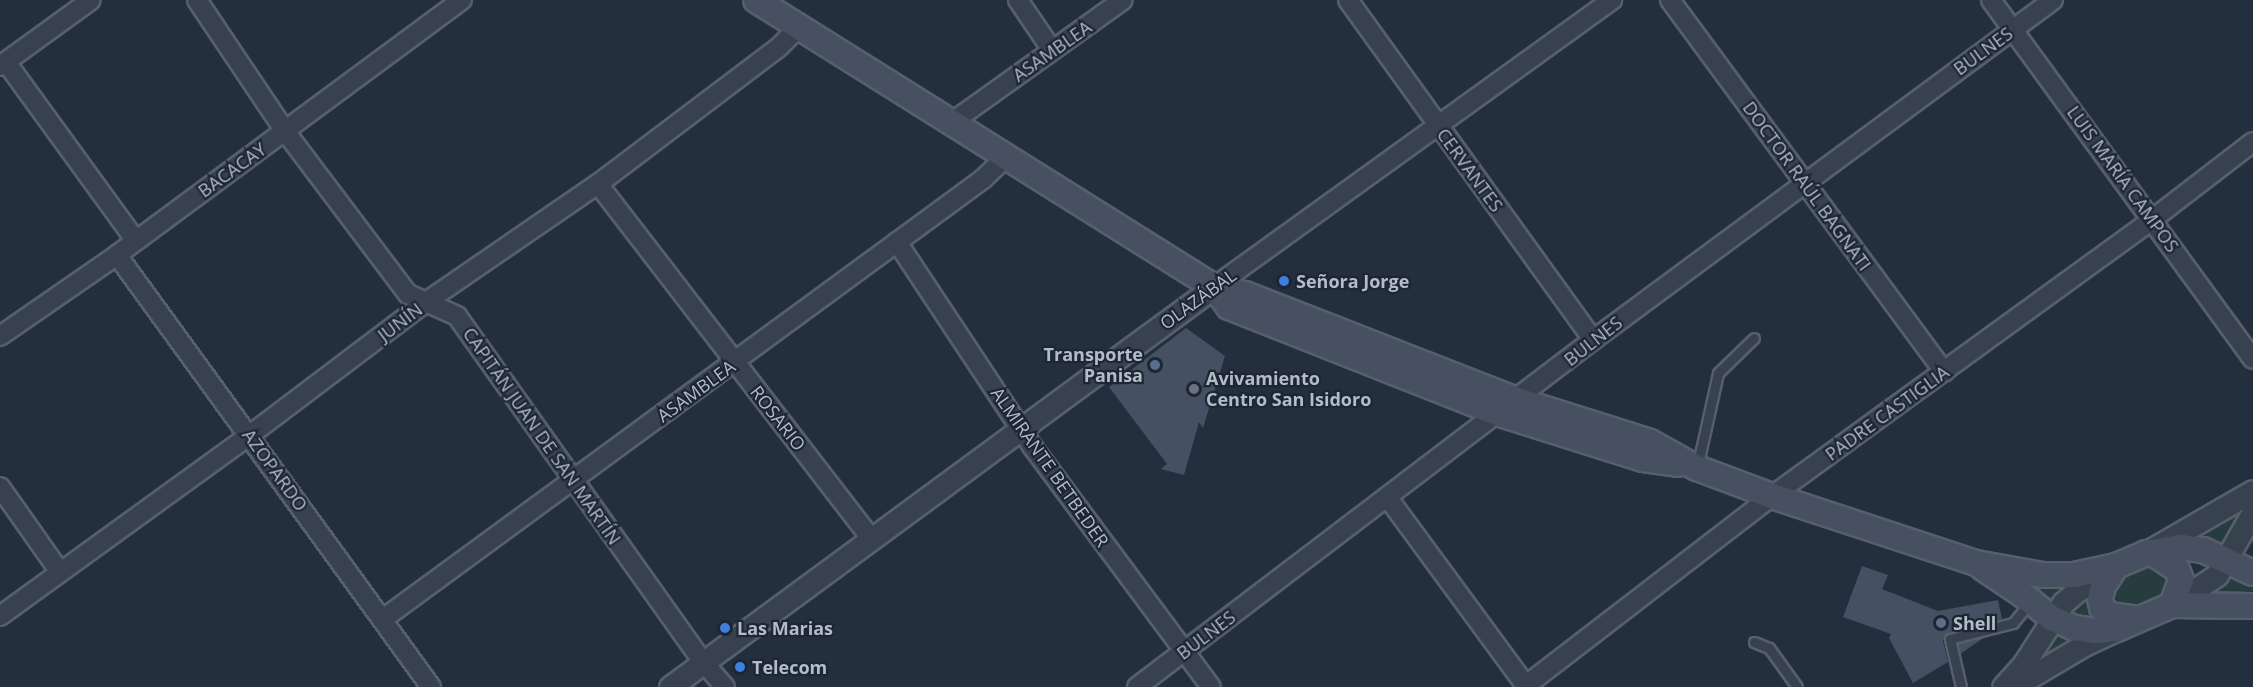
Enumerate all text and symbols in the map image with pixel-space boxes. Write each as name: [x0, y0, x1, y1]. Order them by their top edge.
street label: ASAMBLEA: [1008, 16, 1096, 86]
street label: BULNES: [1949, 22, 2017, 80]
street label: DOCTOR RAÚL BAGNATI: [1738, 97, 1876, 275]
street label: LUIS MARÍA CAMPOS: [2063, 102, 2183, 256]
street label: CERVANTES: [1432, 124, 1508, 216]
street label: BACACAY: [194, 138, 270, 202]
street label: OLAZÁBAL: [1156, 264, 1240, 334]
place label: Señora Jorge: [1296, 270, 1409, 292]
marker: Señora Jorge: [1277, 274, 1291, 288]
street label: JUNÍN: [373, 298, 427, 346]
street label: BULNES: [1560, 312, 1626, 370]
street label: CAPITÁN JUAN DE SAN MARTÍN: [459, 323, 625, 549]
place label: Transporte Panisa: [1044, 344, 1143, 386]
street label: ASAMBLEA: [653, 355, 739, 427]
marker: Transporte Panisa: [1148, 358, 1162, 372]
street label: PADRE CASTIGLIA: [1821, 361, 1953, 465]
place label: Avivamiento Centro San Isidoro: [1206, 368, 1371, 410]
street label: ROSARIO: [746, 381, 810, 455]
marker: Avivamiento Centro San Isidoro: [1187, 382, 1201, 396]
street label: ALMIRANTE BETBEDER: [987, 383, 1113, 551]
street label: AZOPARDO: [238, 425, 312, 515]
street label: BULNES: [1173, 606, 1239, 664]
place label: Shell: [1953, 612, 1996, 634]
marker: Shell: [1934, 616, 1948, 630]
place label: Las Marias: [737, 617, 833, 639]
marker: Las Marias: [718, 621, 732, 635]
place label: Telecom: [752, 656, 827, 678]
marker: Telecom: [733, 660, 747, 674]

